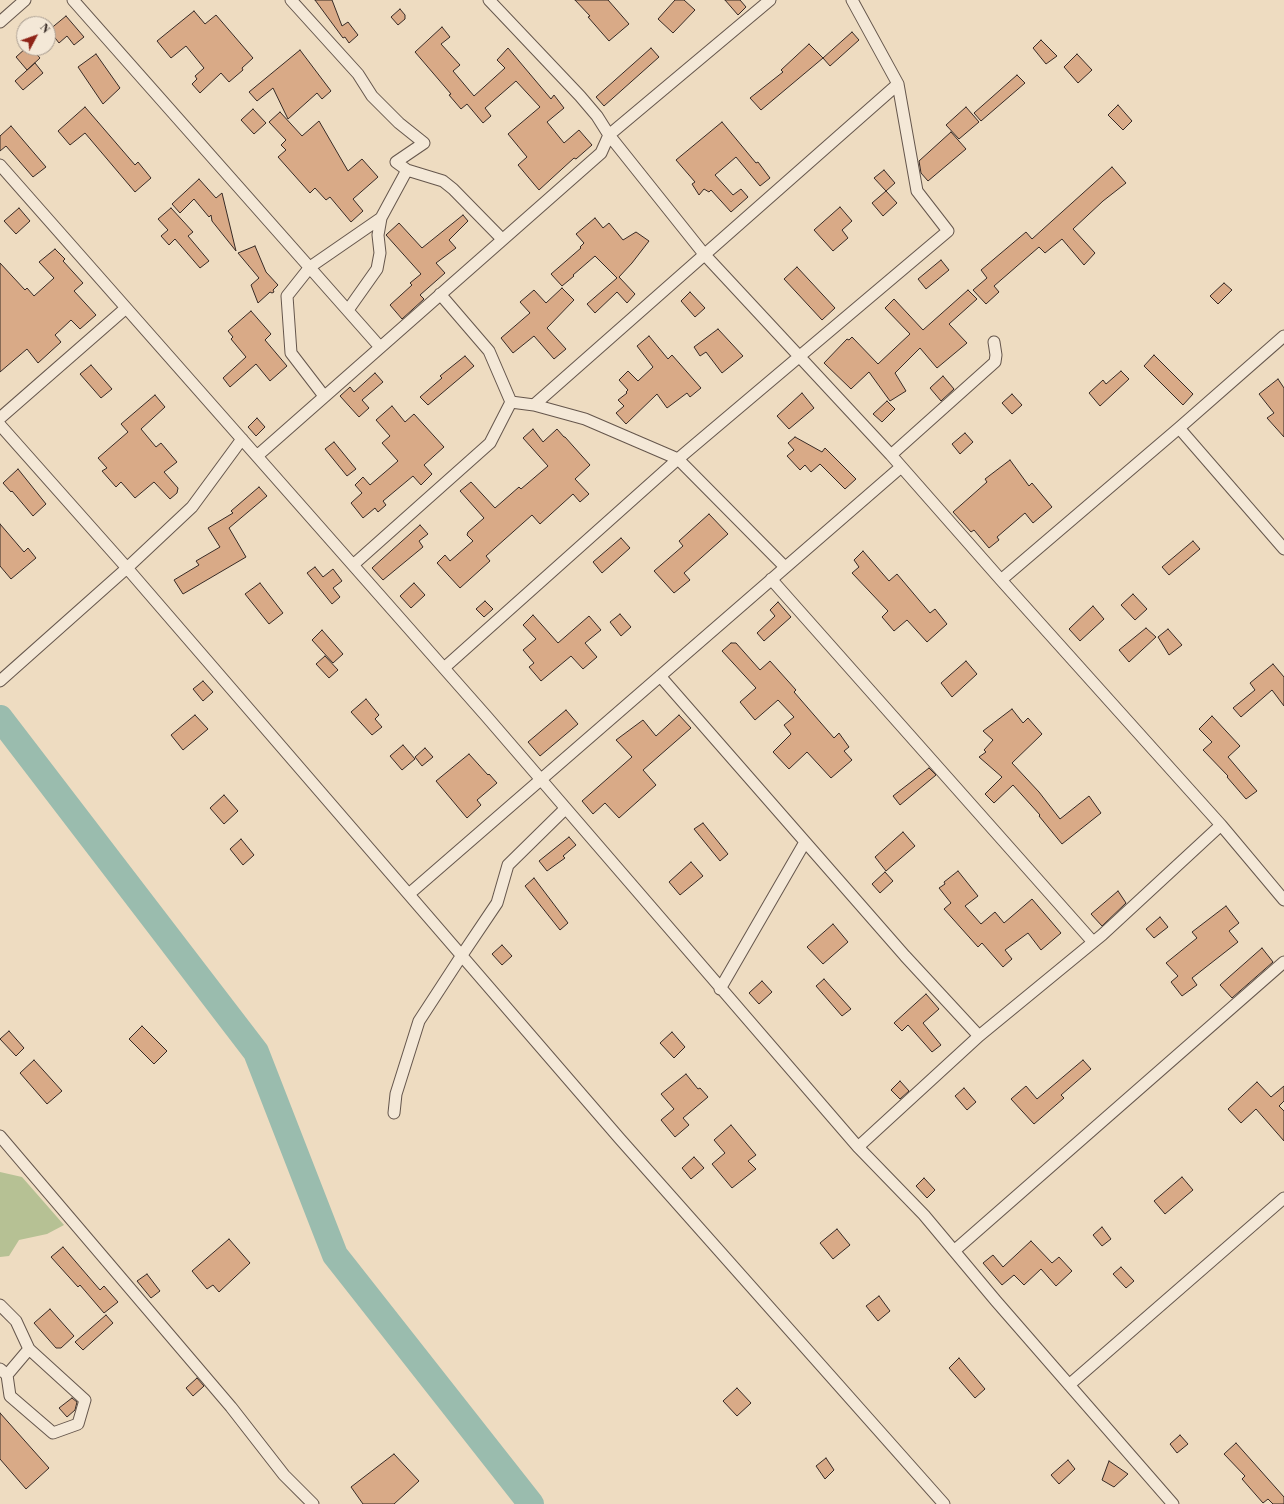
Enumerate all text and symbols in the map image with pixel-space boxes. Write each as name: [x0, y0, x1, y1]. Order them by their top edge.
north arrow: [16, 16, 56, 56]
text: N: [36, 21, 52, 37]

